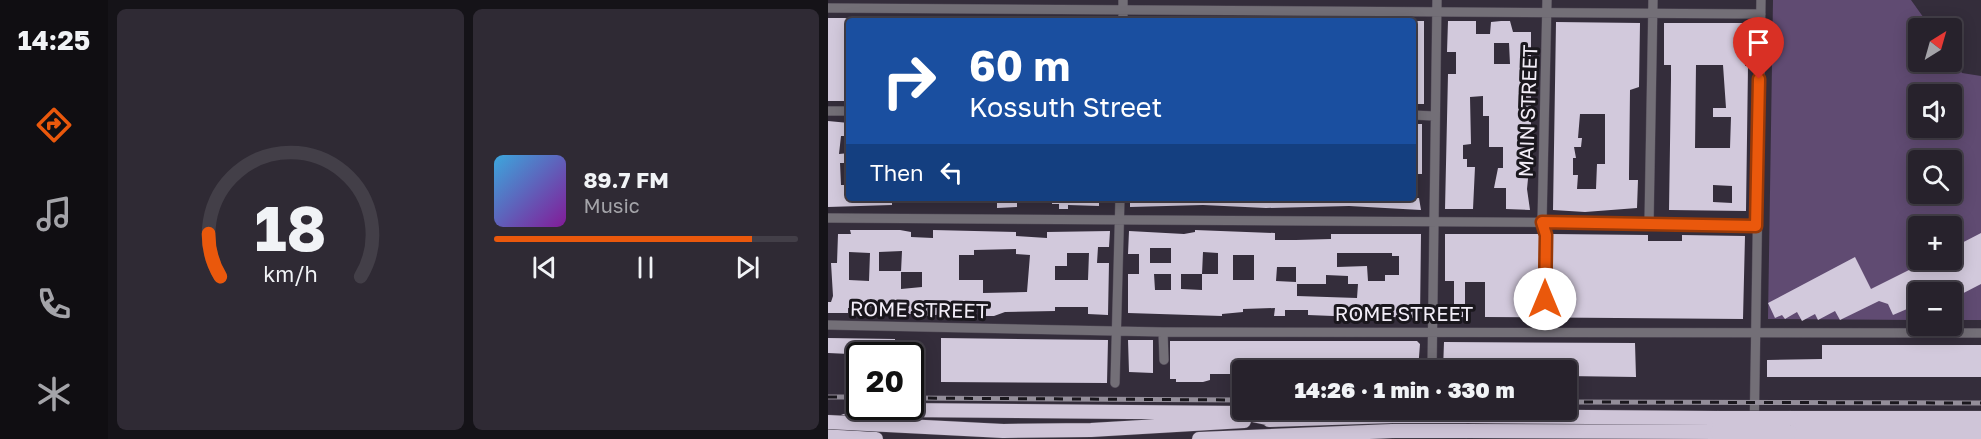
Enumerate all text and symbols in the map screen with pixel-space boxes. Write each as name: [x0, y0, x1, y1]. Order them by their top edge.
pin: [1733, 17, 1784, 79]
north arrow: [1908, 18, 1962, 72]
map controls: [1908, 18, 1962, 336]
text: 14:25: [18, 24, 90, 56]
icon: arrive: [1742, 26, 1775, 59]
text: 60 m: [969, 40, 1070, 90]
icon: right: [870, 42, 948, 120]
street label: MAIN STREET: [1513, 44, 1541, 178]
button: sound: [1908, 84, 1962, 138]
text: Kossuth Street: [969, 91, 1162, 123]
icon: directions: [33, 104, 75, 146]
button: search: [1908, 150, 1962, 204]
icon: left: [935, 156, 968, 189]
text: Then: [870, 159, 923, 186]
text: 89.7 FM: [584, 166, 669, 193]
text: 18: [254, 190, 326, 265]
icon: music: [33, 193, 75, 235]
text: Music: [584, 193, 640, 217]
button: +: [1908, 216, 1962, 270]
icon: previous: [528, 251, 561, 284]
icon: pause: [629, 251, 662, 284]
icon: next: [731, 251, 764, 284]
text: km/h: [263, 261, 318, 287]
position arrow: [1513, 267, 1577, 331]
button: −: [1908, 282, 1962, 336]
icon: phone: [33, 283, 75, 325]
street label: ROME STREET: [850, 296, 988, 322]
street label: ROME STREET: [1335, 301, 1473, 325]
speed limit sign: 20: [846, 342, 924, 420]
icon: climate: [33, 373, 75, 415]
text: 14:26 · 1 min · 330 m: [1294, 376, 1515, 403]

